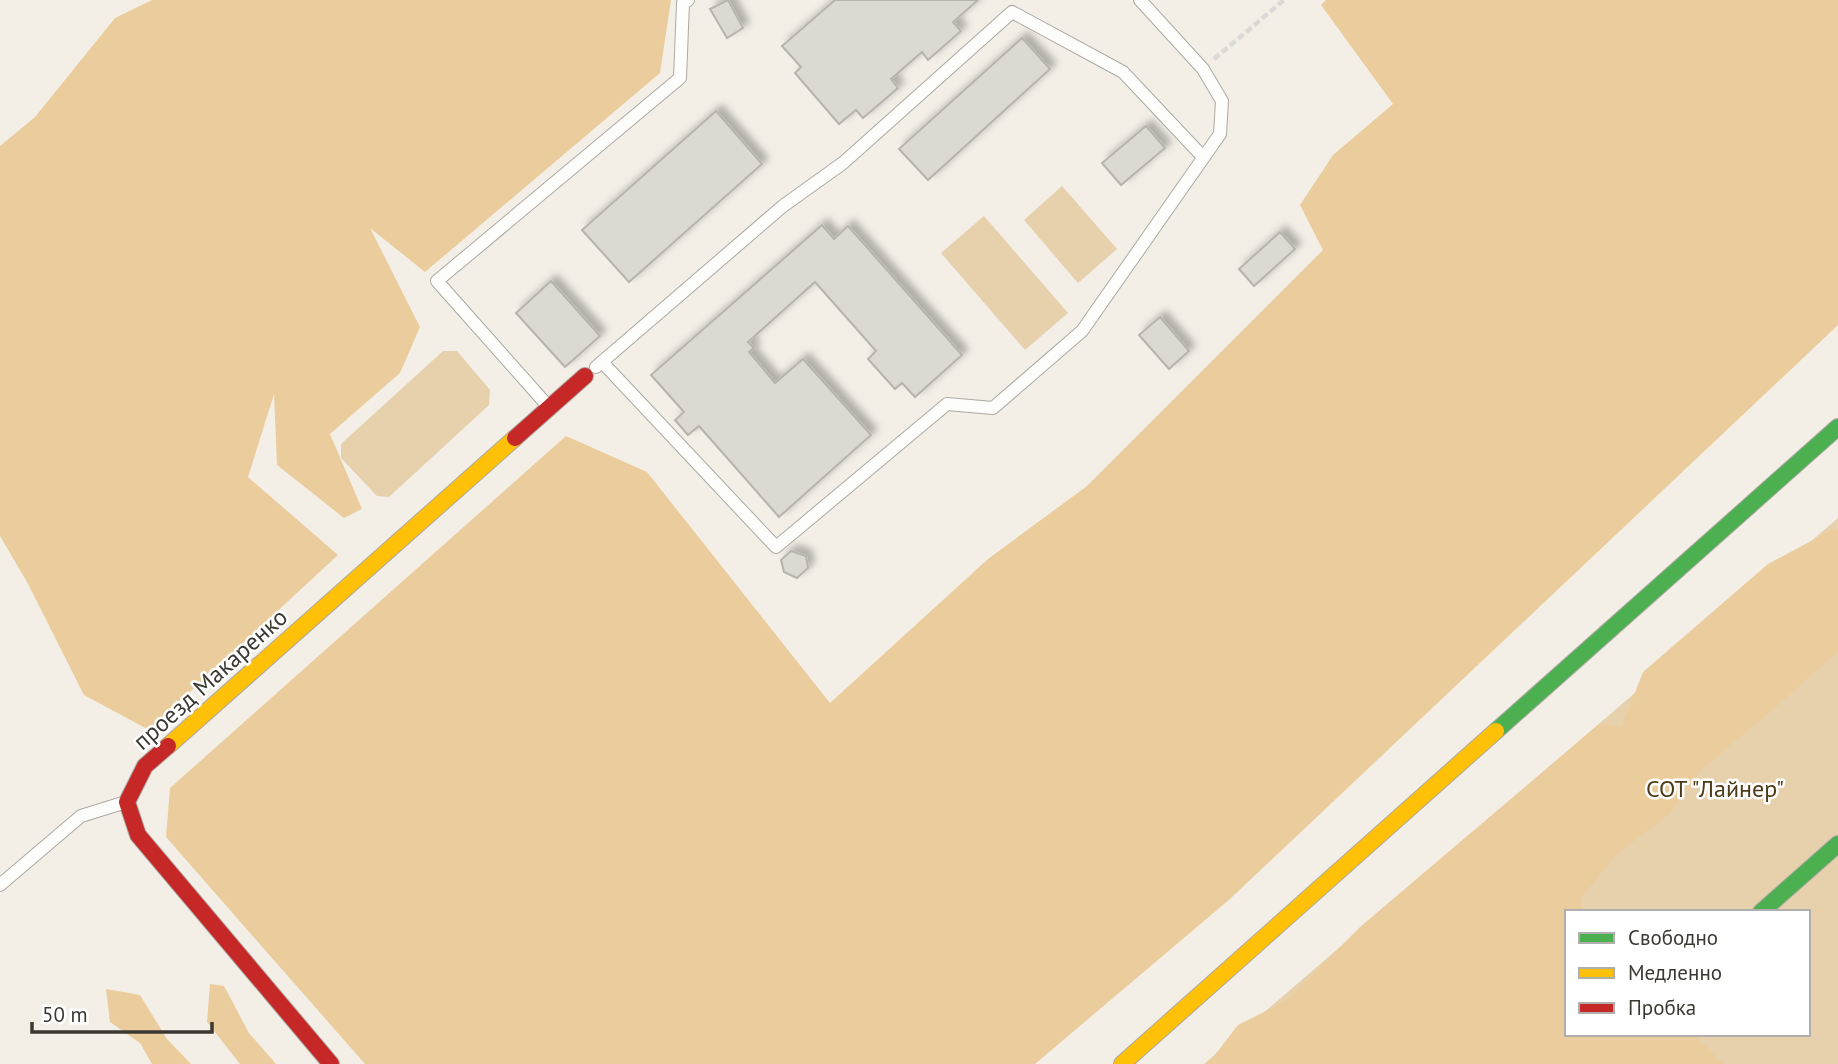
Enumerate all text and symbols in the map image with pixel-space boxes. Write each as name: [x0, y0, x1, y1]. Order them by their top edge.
street label: проезд Макаренко: [126, 601, 294, 757]
park label: СОТ "Лайнер": [1646, 773, 1784, 804]
legend: [1565, 910, 1810, 1036]
text: Свободно: [1628, 924, 1718, 951]
text: Медленно: [1628, 959, 1722, 986]
scale bar: [32, 990, 212, 1034]
text: Пробка: [1628, 994, 1696, 1021]
text: 50 m: [42, 1001, 88, 1028]

